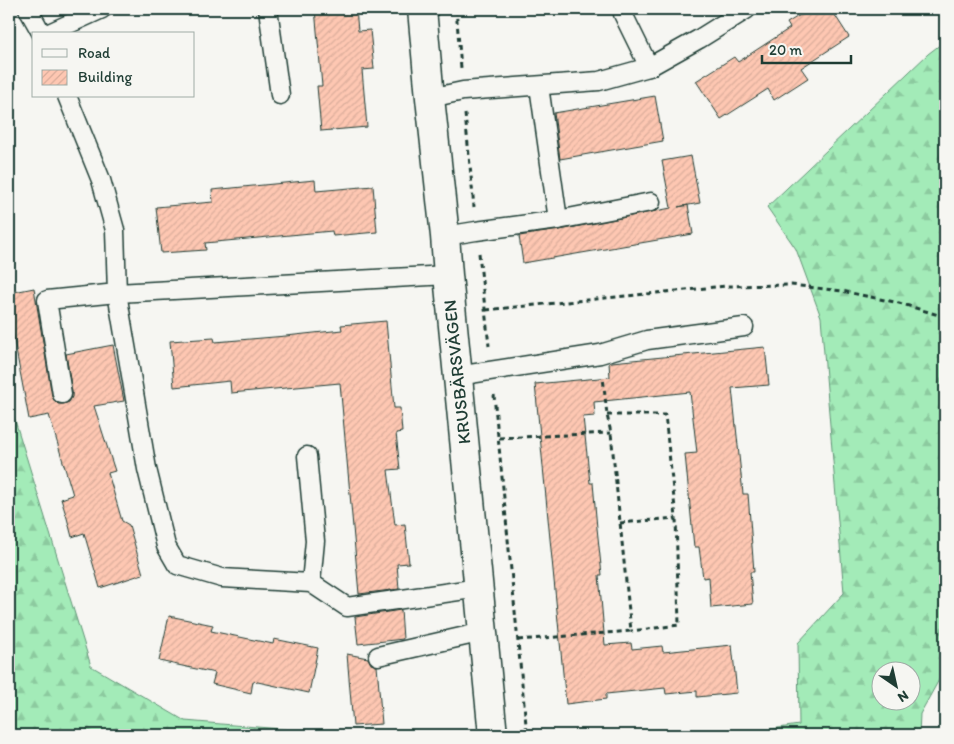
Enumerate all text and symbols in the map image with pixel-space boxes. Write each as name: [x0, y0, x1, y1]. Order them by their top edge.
legend: [32, 32, 195, 98]
scale bar: [762, 32, 850, 64]
text: 20 m: [769, 41, 803, 59]
text: Road: [78, 44, 111, 62]
text: Building: [78, 68, 132, 86]
street label: KRUSBÄRSVÄGEN: [438, 299, 476, 445]
north arrow: [872, 662, 922, 712]
text: N: [894, 687, 912, 706]

